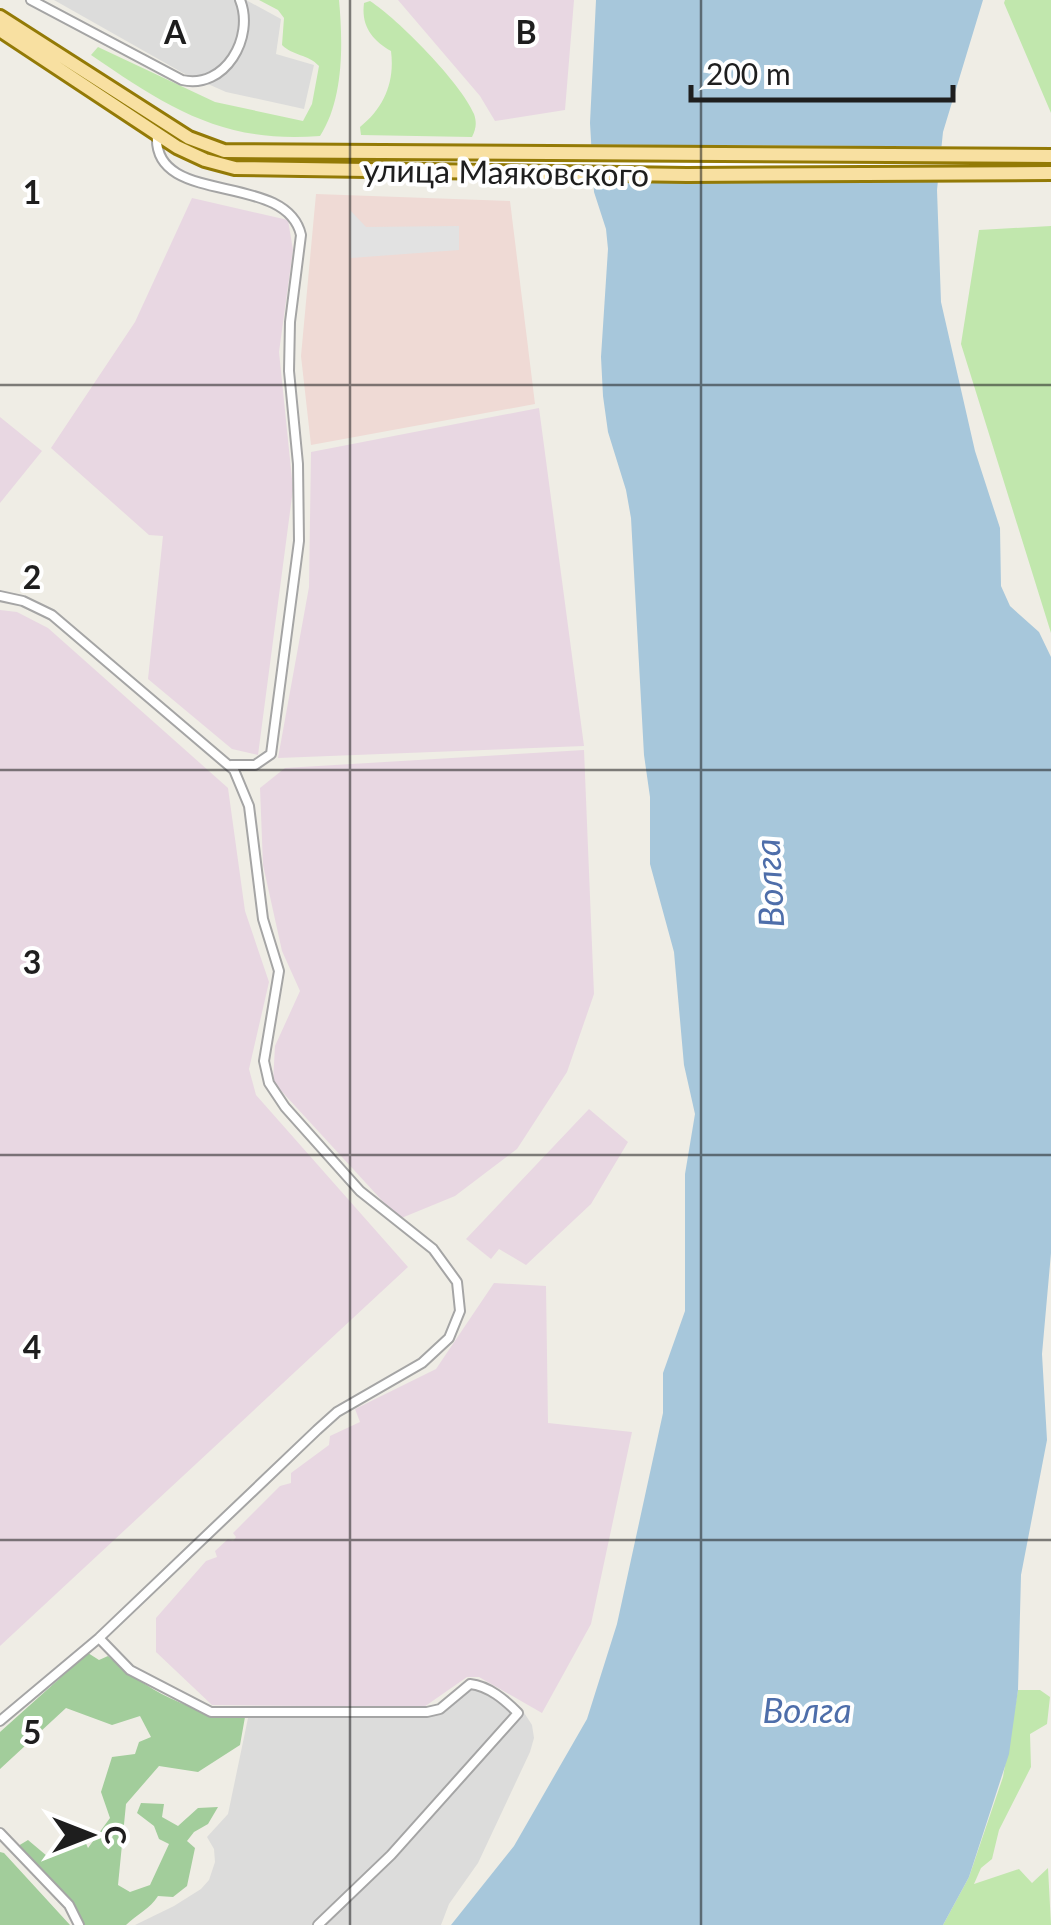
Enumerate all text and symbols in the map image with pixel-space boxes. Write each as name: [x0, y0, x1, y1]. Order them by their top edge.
text: A: [163, 12, 187, 51]
text: B: [515, 12, 537, 51]
scale bar: [691, 40, 954, 102]
text: 200 m: [706, 55, 791, 91]
street label: улица Маяковского: [362, 150, 650, 193]
text: 1: [23, 172, 41, 211]
text: 2: [23, 557, 41, 596]
water label: Волга: [745, 837, 791, 929]
text: 3: [23, 942, 41, 981]
text: 4: [23, 1327, 41, 1366]
water label: Волга: [762, 1688, 852, 1730]
text: 5: [23, 1712, 41, 1751]
north arrow: [40, 1785, 140, 1885]
text: С: [99, 1826, 133, 1845]

